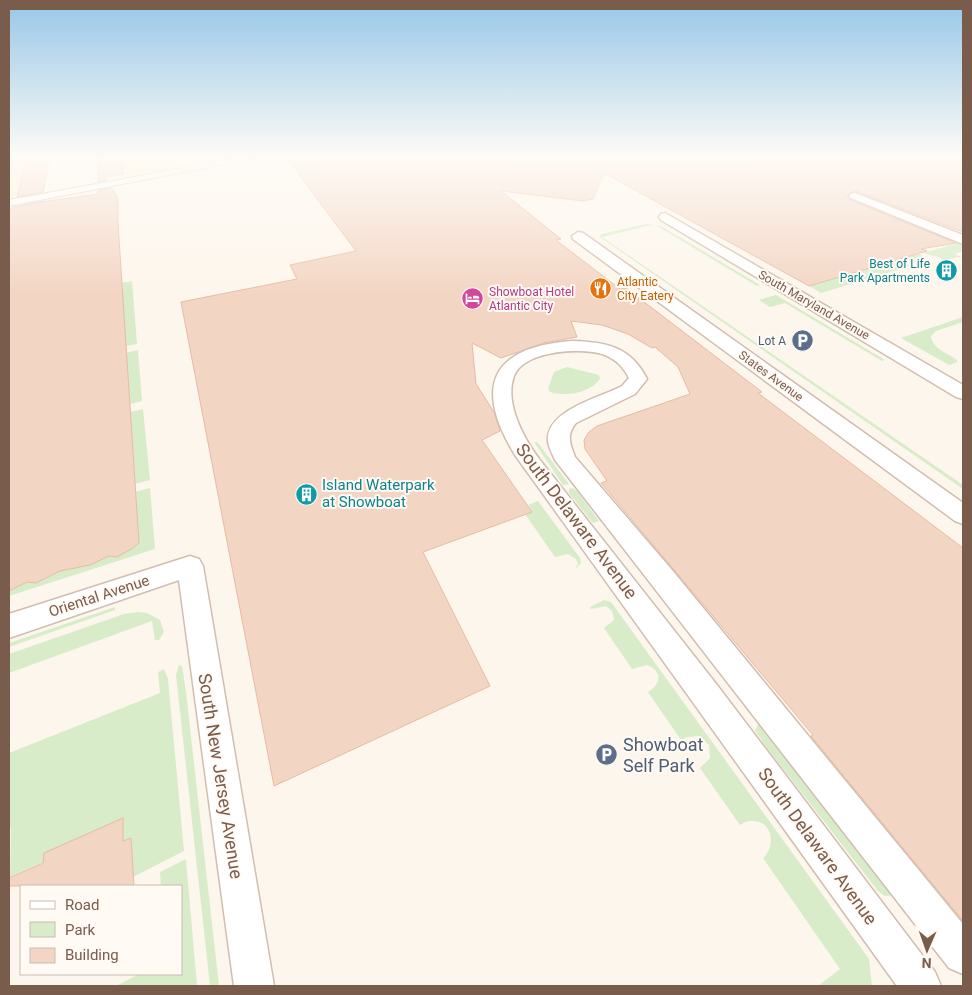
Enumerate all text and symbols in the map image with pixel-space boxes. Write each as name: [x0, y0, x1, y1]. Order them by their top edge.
place label: Best of Life Park Apartments: [840, 257, 930, 285]
building icon: Best of Life Park Apartments: [934, 259, 958, 283]
street label: South Maryland Avenue: [756, 267, 872, 343]
place label: Atlantic City Eatery: [617, 275, 674, 303]
restaurant icon: Atlantic City Eatery: [589, 277, 613, 301]
place label: Showboat Hotel Atlantic City: [489, 285, 574, 313]
hotel icon: Showboat Hotel Atlantic City: [461, 287, 485, 311]
parking icon: Lot A: [790, 329, 814, 353]
place label: Lot A: [758, 334, 786, 348]
street label: States Avenue: [736, 348, 806, 404]
street label: South Delaware Avenue: [512, 439, 642, 603]
place label: Island Waterpark at Showboat: [322, 476, 435, 511]
building icon: Island Waterpark at Showboat: [294, 482, 318, 506]
street label: Oriental Avenue: [46, 571, 152, 621]
street label: South New Jersey Avenue: [194, 672, 248, 880]
place label: Showboat Self Park: [623, 734, 704, 776]
parking icon: Showboat Self Park: [595, 742, 619, 766]
street label: South Delaware Avenue: [754, 763, 882, 929]
legend: [20, 885, 182, 975]
text: Road: [65, 896, 99, 914]
text: Park: [65, 921, 96, 939]
north arrow: [902, 925, 952, 975]
text: Building: [65, 946, 119, 964]
text: N: [921, 955, 932, 971]

